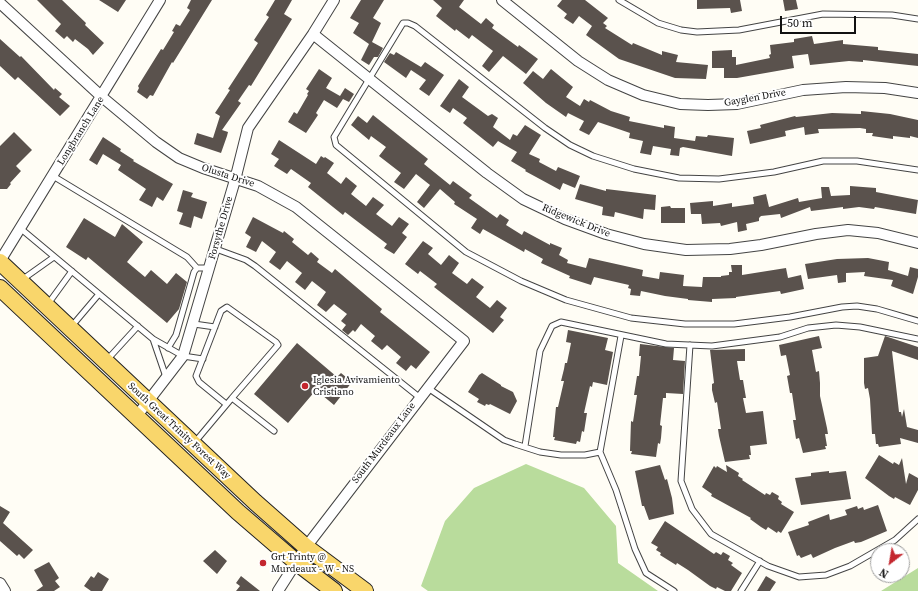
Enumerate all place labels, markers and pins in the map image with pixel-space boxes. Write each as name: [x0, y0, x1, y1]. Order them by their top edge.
place label: Iglesia Avivamiento Cristiano: [313, 374, 400, 398]
marker: Iglesia Avivamiento Cristiano: [300, 381, 310, 391]
place label: Grt Trinty @ Murdeaux - W - NS: [271, 551, 354, 574]
marker: Grt Trinty @ Murdeaux - W - NS: [258, 558, 268, 568]

